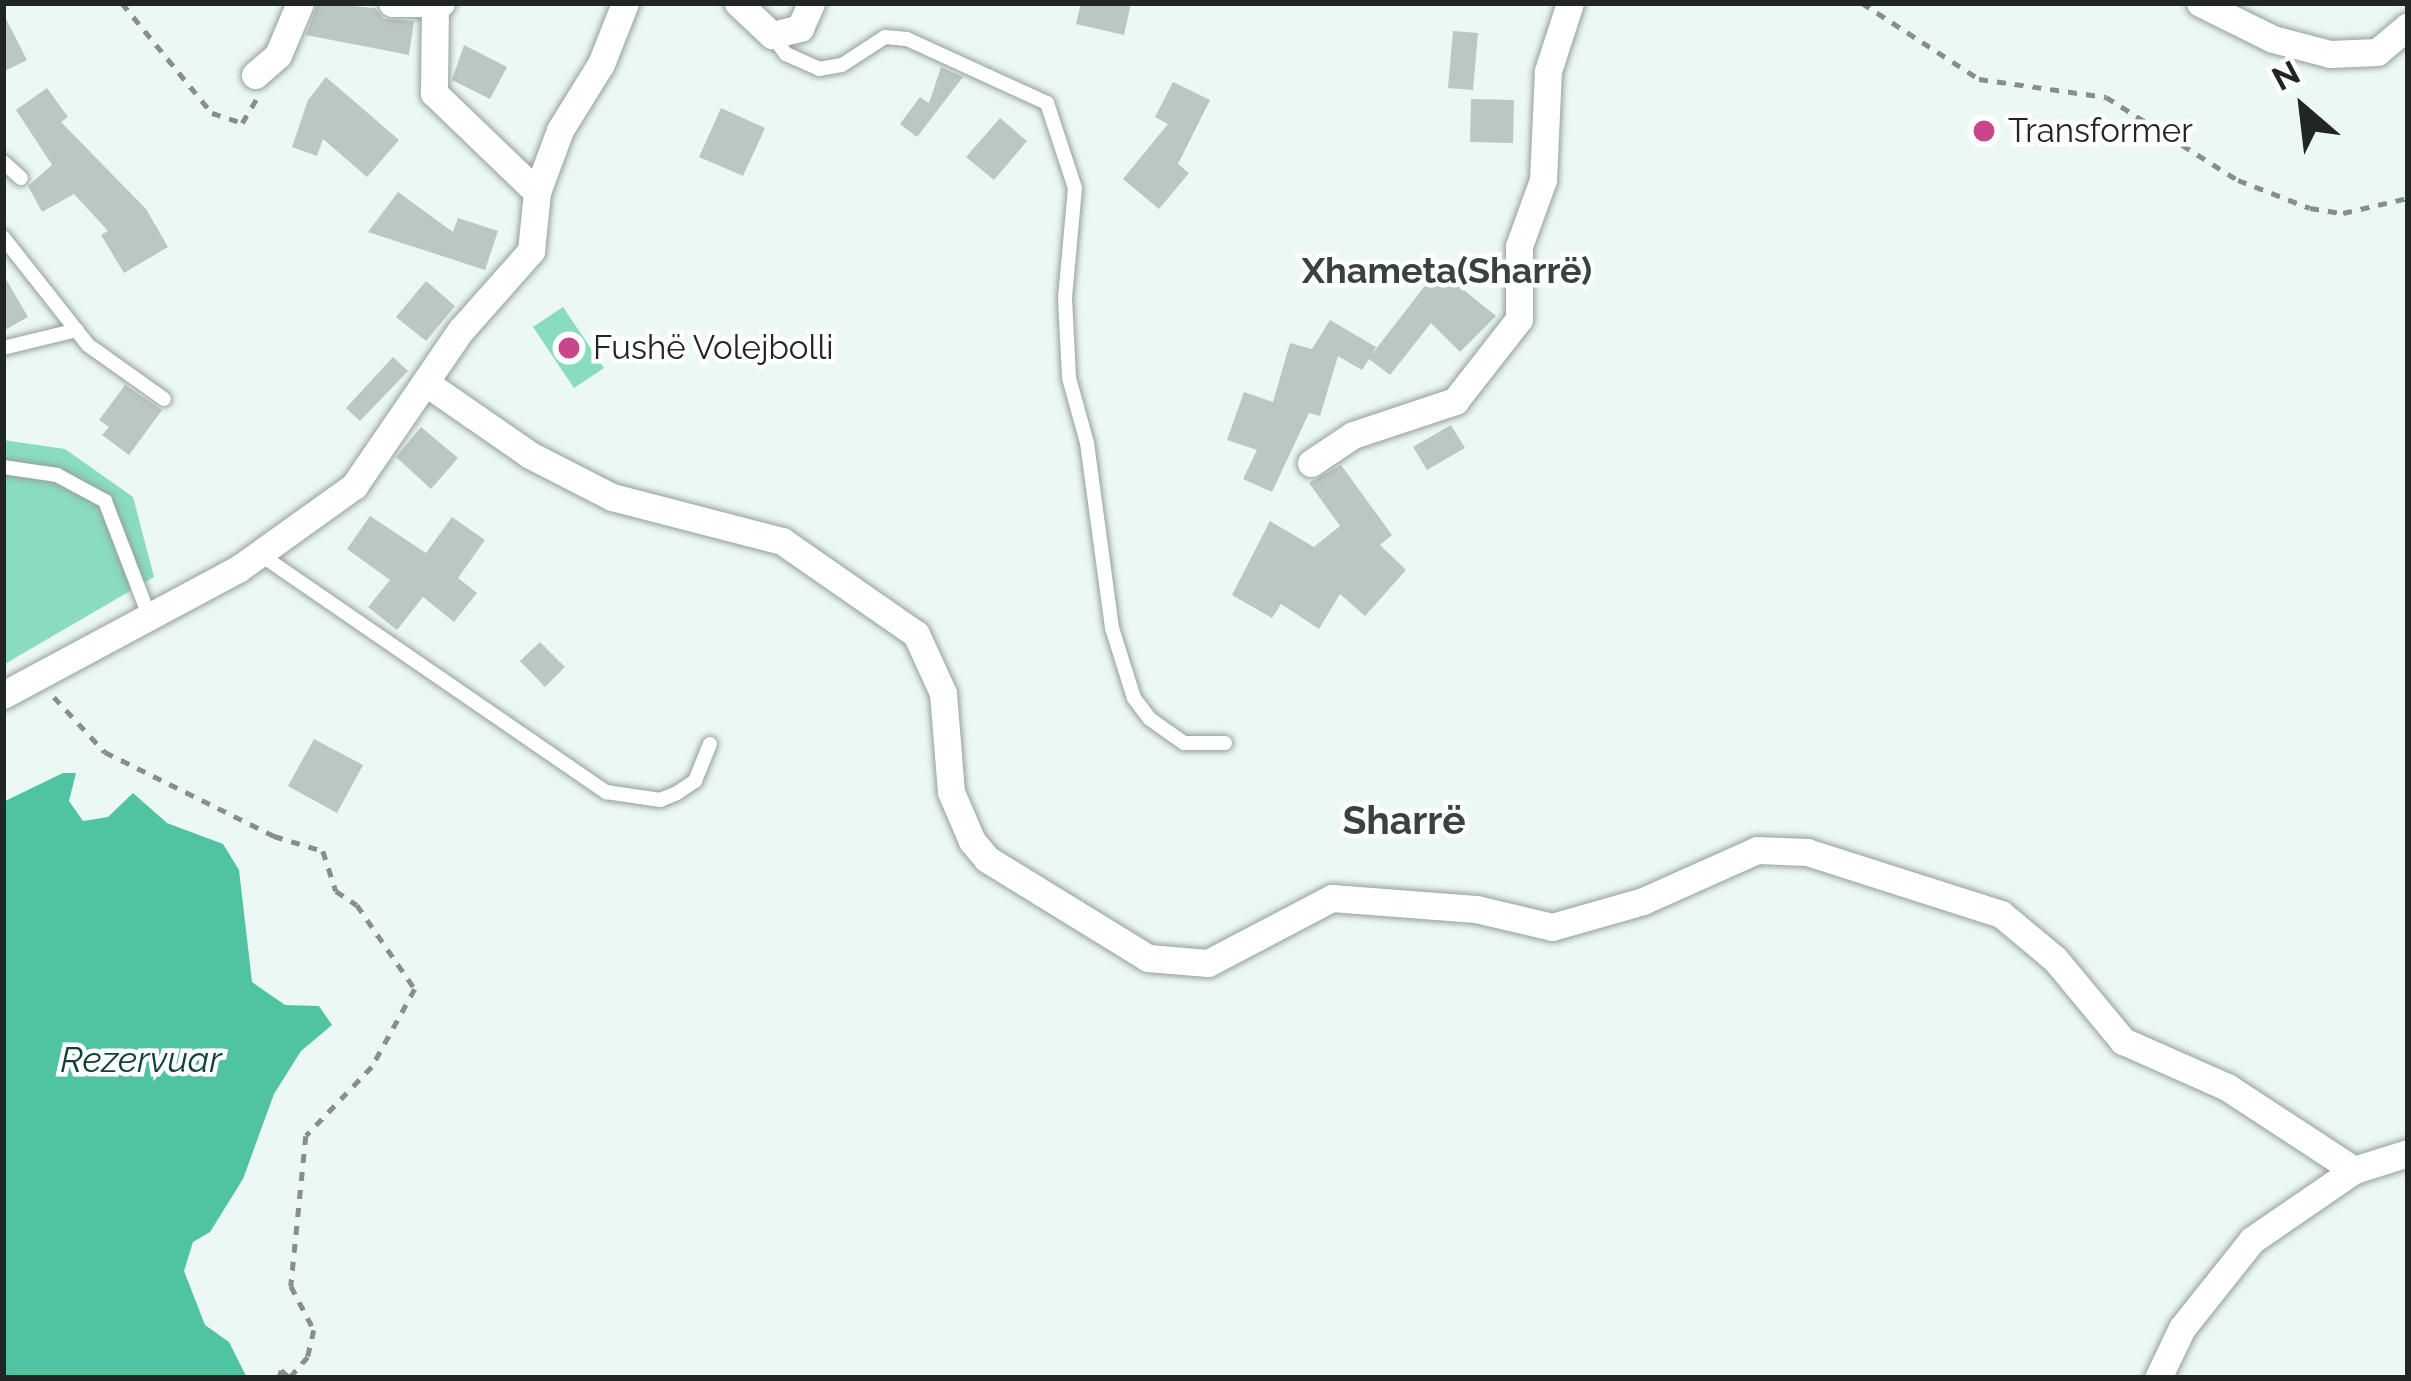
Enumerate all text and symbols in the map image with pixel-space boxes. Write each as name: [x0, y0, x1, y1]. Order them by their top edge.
north arrow: [2243, 48, 2363, 168]
text: N: [2266, 53, 2306, 99]
place label: Transformer: [2008, 111, 2193, 151]
marker: Transformer: [1971, 118, 1997, 144]
district label: Xhameta(Sharrë): [1302, 249, 1592, 293]
place label: Fushë Volejbolli: [593, 328, 835, 368]
marker: Fushë Volejbolli: [556, 335, 582, 361]
district label: Sharrë: [1342, 797, 1466, 843]
water label: Rezervuar: [60, 1038, 222, 1082]

